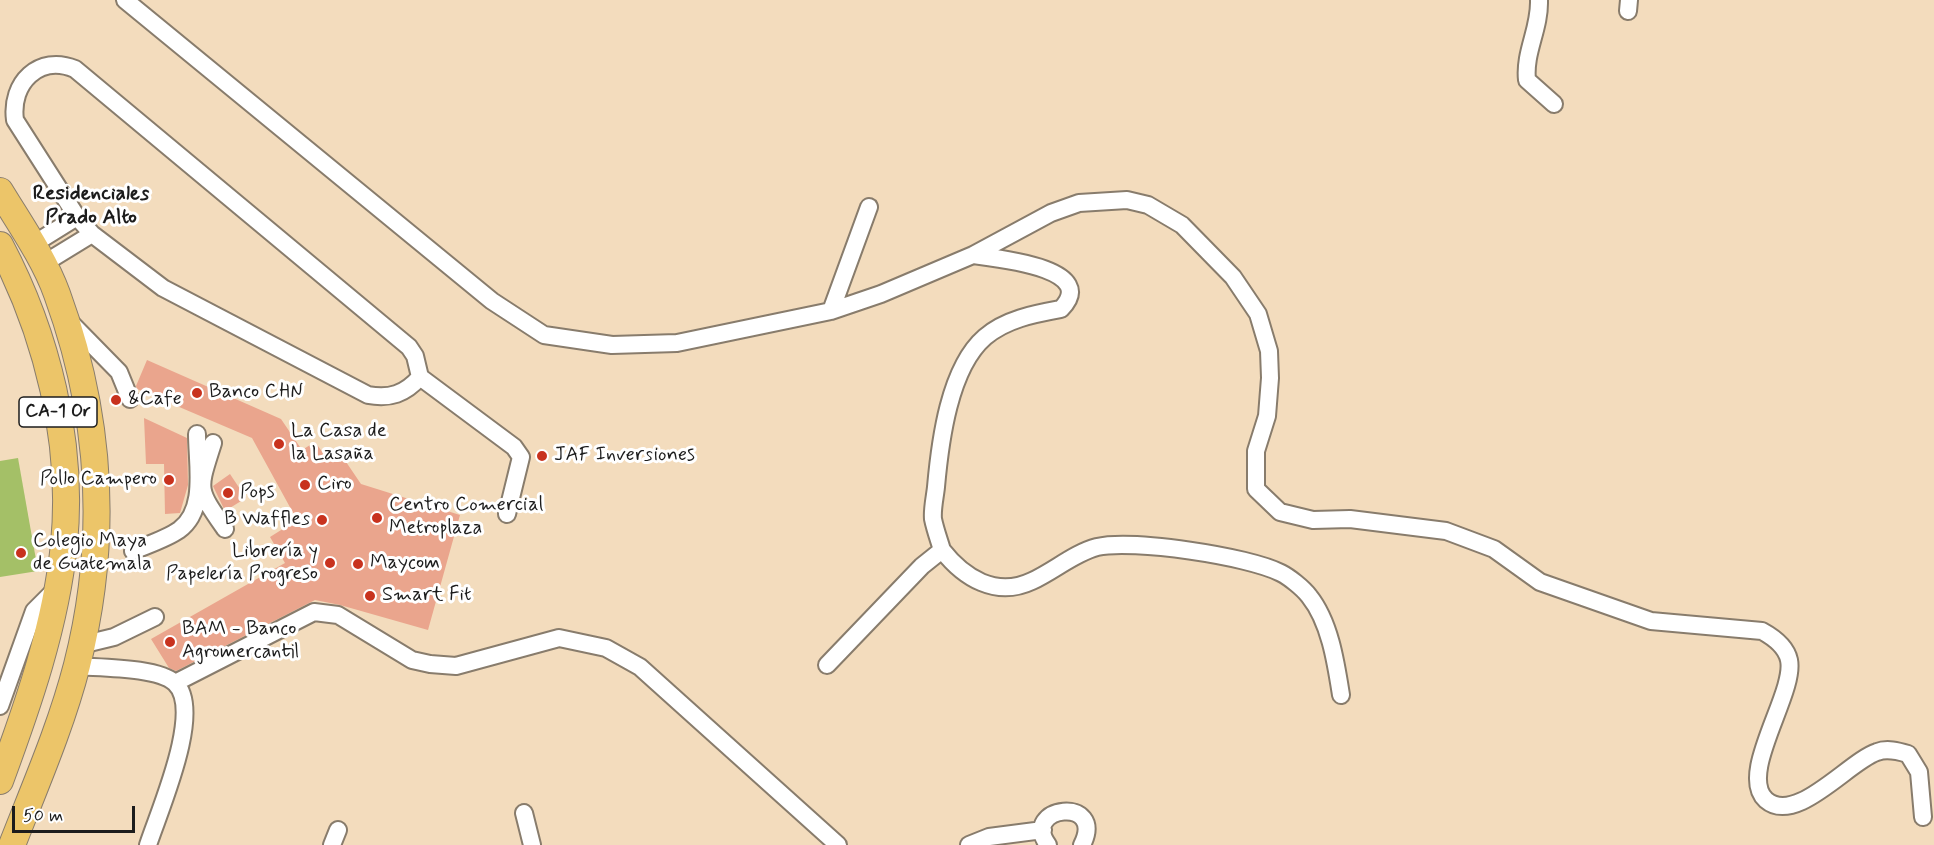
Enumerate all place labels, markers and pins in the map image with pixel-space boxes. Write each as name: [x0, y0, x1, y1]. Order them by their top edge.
place label: Banco CHN: [209, 381, 303, 405]
marker: Banco CHN: [190, 386, 204, 400]
place label: &Cafe: [128, 388, 182, 412]
marker: &Cafe: [109, 393, 123, 407]
place label: La Casa de la Lasaña: [291, 420, 387, 467]
marker: La Casa de la Lasaña: [272, 437, 286, 451]
place label: JAF Inversiones: [554, 444, 695, 468]
marker: JAF Inversiones: [535, 449, 549, 463]
place label: Pollo Campero: [40, 468, 157, 492]
marker: Pollo Campero: [162, 473, 176, 487]
place label: Ciro: [317, 473, 352, 497]
marker: Ciro: [298, 478, 312, 492]
place label: Pops: [240, 481, 275, 505]
marker: Pops: [221, 486, 235, 500]
place label: Centro Comercial Metroplaza: [389, 494, 543, 541]
place label: B Waffles: [224, 508, 310, 532]
marker: Centro Comercial Metroplaza: [370, 511, 384, 525]
marker: B Waffles: [315, 513, 329, 527]
place label: Colegio Maya de Guatemala: [33, 530, 152, 577]
place label: Librería y Papelería Progreso: [166, 540, 318, 587]
marker: Colegio Maya de Guatemala: [14, 546, 28, 560]
place label: Maycom: [370, 552, 440, 576]
marker: Librería y Papelería Progreso: [323, 556, 337, 570]
marker: Maycom: [351, 557, 365, 571]
place label: Smart Fit: [382, 584, 471, 608]
marker: Smart Fit: [363, 589, 377, 603]
place label: BAM - Banco Agromercantil: [182, 618, 299, 665]
marker: BAM - Banco Agromercantil: [163, 635, 177, 649]

